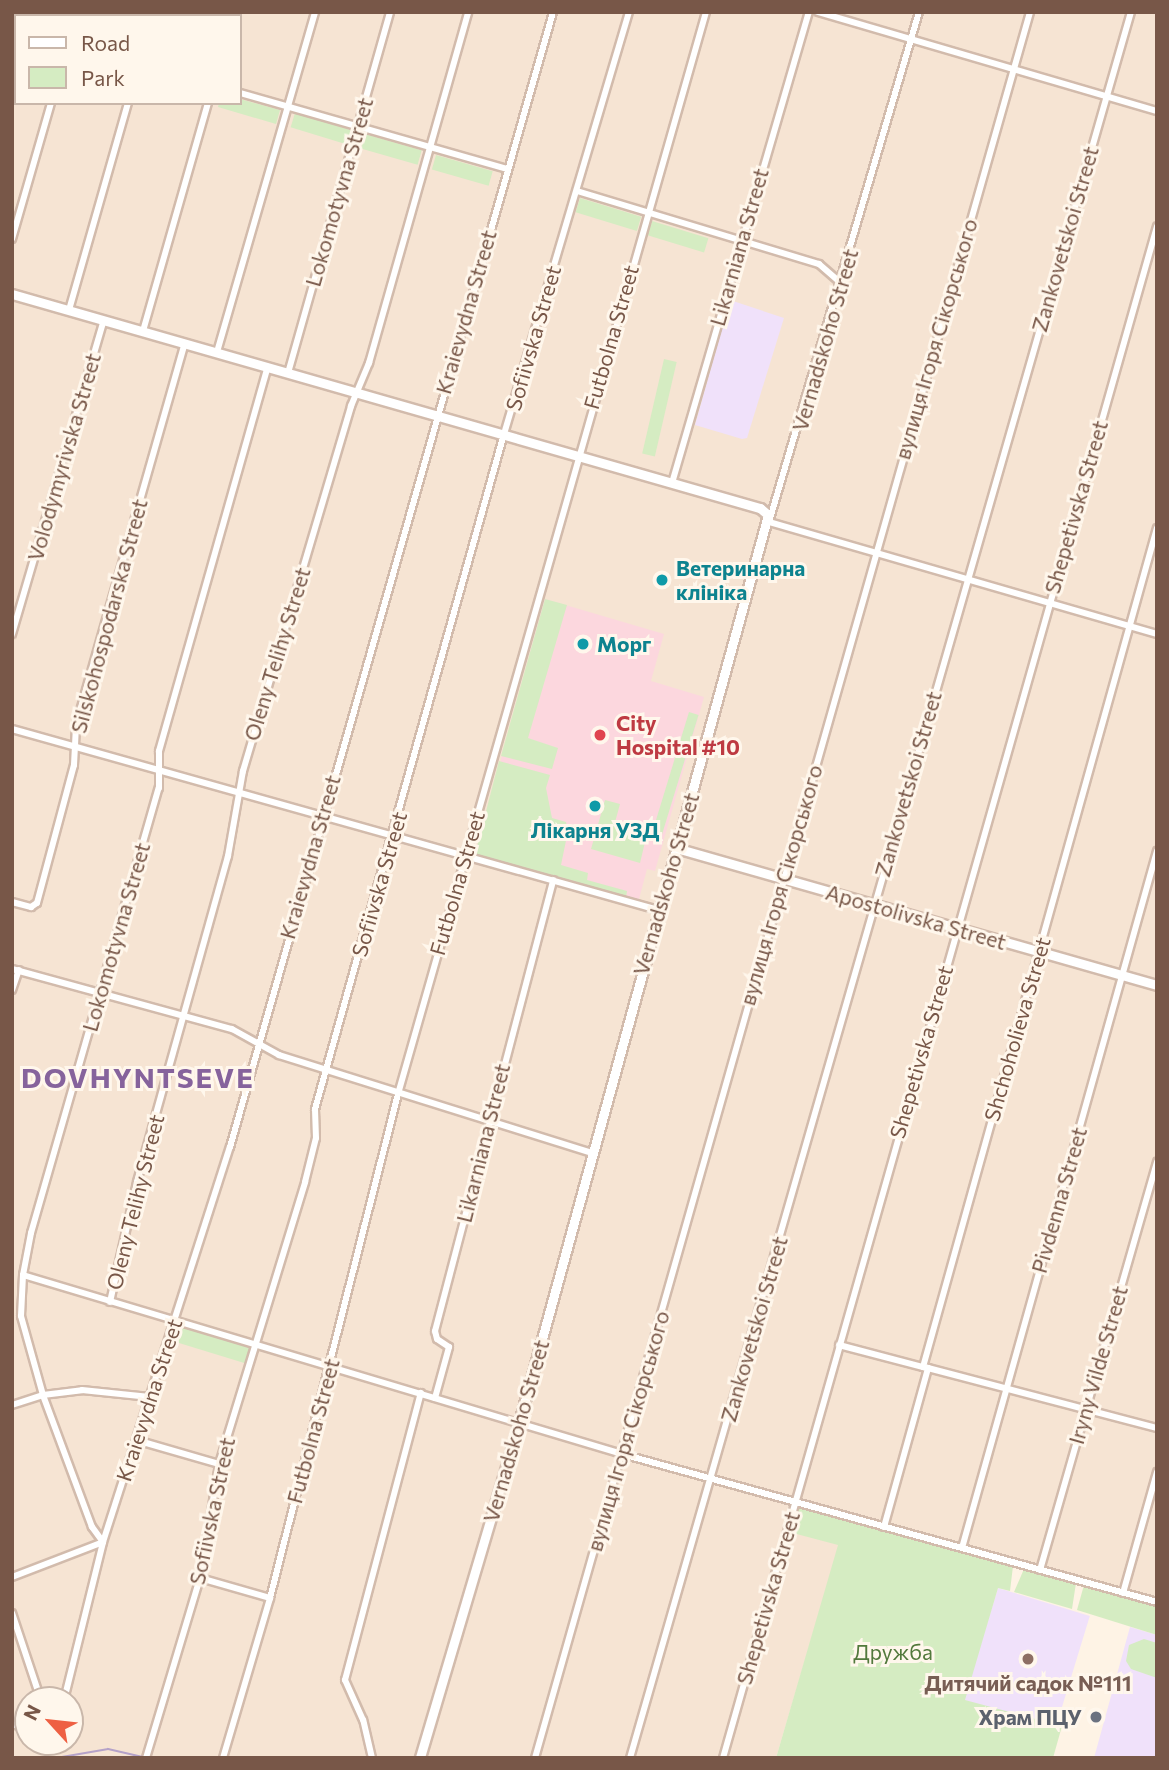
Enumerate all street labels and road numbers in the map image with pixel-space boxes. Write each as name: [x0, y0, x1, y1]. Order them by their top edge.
street label: Lokomotyvna Street: [300, 95, 378, 289]
street label: Zankovetskoi Street: [1026, 143, 1104, 335]
street label: Likarniana Street: [704, 165, 774, 329]
street label: вулиця Ігоря Сікорського: [890, 216, 982, 462]
street label: Kraievydna Street: [431, 227, 501, 397]
street label: Vernadskoho Street: [787, 246, 863, 434]
street label: Futbolna Street: [578, 262, 644, 412]
street label: Sofiivska Street: [500, 263, 566, 413]
street label: Volodymyrivska Street: [22, 350, 106, 564]
street label: Shepetivska Street: [1039, 418, 1113, 596]
street label: Silskohospodarska Street: [66, 496, 152, 736]
street label: Oleny Telihy Street: [239, 564, 315, 744]
street label: Zankovetskoi Street: [869, 688, 947, 880]
street label: вулиця Ігоря Сікорського: [735, 762, 827, 1008]
street label: Kraievydna Street: [275, 772, 345, 942]
street label: Vernadskoho Street: [628, 790, 704, 978]
street label: Futbolna Street: [424, 808, 490, 958]
street label: Sofiivska Street: [346, 809, 412, 959]
street label: Lokomotyvna Street: [77, 840, 155, 1034]
street label: Apostolivska Street: [823, 879, 1009, 955]
street label: Shchoholieva Street: [979, 934, 1055, 1124]
street label: Shepetivska Street: [884, 963, 958, 1141]
street label: Likarniana Street: [451, 1061, 515, 1225]
street label: Oleny Telihy Street: [101, 1112, 169, 1292]
street label: Pivdenna Street: [1026, 1124, 1092, 1276]
street label: Zankovetskoi Street: [715, 1233, 793, 1425]
street label: Iryny Vilde Street: [1063, 1283, 1133, 1447]
street label: вулиця Ігоря Сікорського: [582, 1308, 674, 1554]
street label: Kraievydna Street: [111, 1316, 187, 1484]
street label: Vernadskoho Street: [478, 1337, 554, 1525]
street label: Futbolna Street: [282, 1356, 344, 1506]
street label: Sofiivska Street: [184, 1435, 240, 1587]
street label: Shepetivska Street: [731, 1509, 805, 1687]

